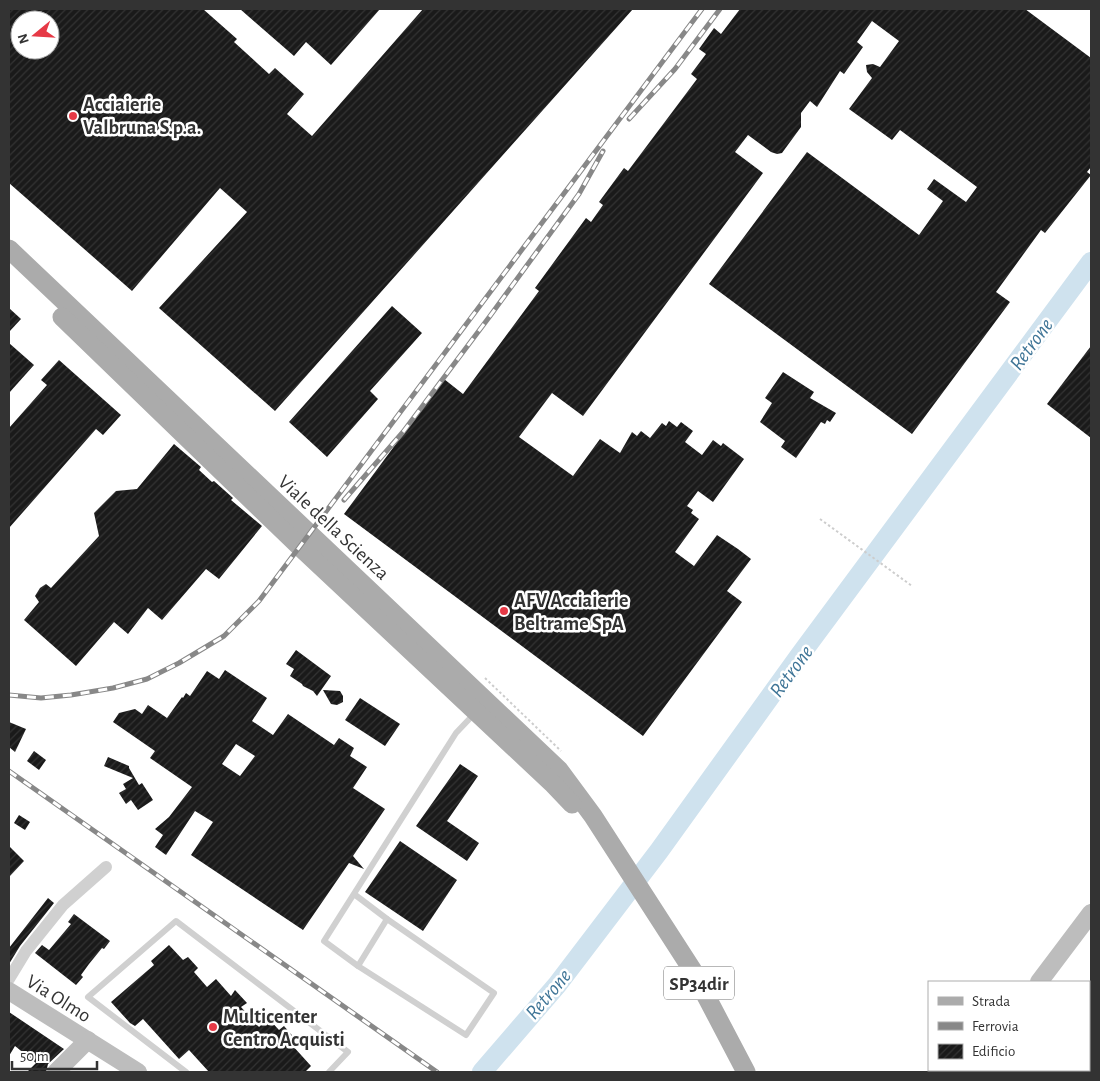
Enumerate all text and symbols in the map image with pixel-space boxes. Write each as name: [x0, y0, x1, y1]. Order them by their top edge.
north arrow: [10, 10, 60, 60]
text: N: [15, 32, 32, 46]
place label: Acciaierie Valbruna S.p.a.: [83, 95, 201, 138]
marker: Acciaierie Valbruna S.p.a.: [67, 110, 79, 122]
water label: Retrone: [1006, 314, 1057, 374]
street label: Viale della Scienza: [274, 472, 393, 584]
place label: AFV Acciaierie Beltrame SpA: [514, 591, 629, 634]
marker: AFV Acciaierie Beltrame SpA: [498, 605, 510, 617]
water label: Retrone: [766, 641, 817, 701]
water label: Retrone: [522, 965, 575, 1023]
road number: SP34dir: [664, 966, 734, 1000]
street label: Via Olmo: [23, 971, 94, 1026]
legend: [928, 981, 1090, 1071]
text: Strada: [972, 994, 1010, 1009]
place label: Multicenter Centro Acquisti: [223, 1007, 345, 1050]
text: Ferrovia: [972, 1019, 1019, 1034]
marker: Multicenter Centro Acquisti: [207, 1021, 219, 1033]
scale bar: [12, 1038, 98, 1070]
text: Edificio: [972, 1044, 1015, 1059]
text: 50 m: [20, 1049, 49, 1064]

